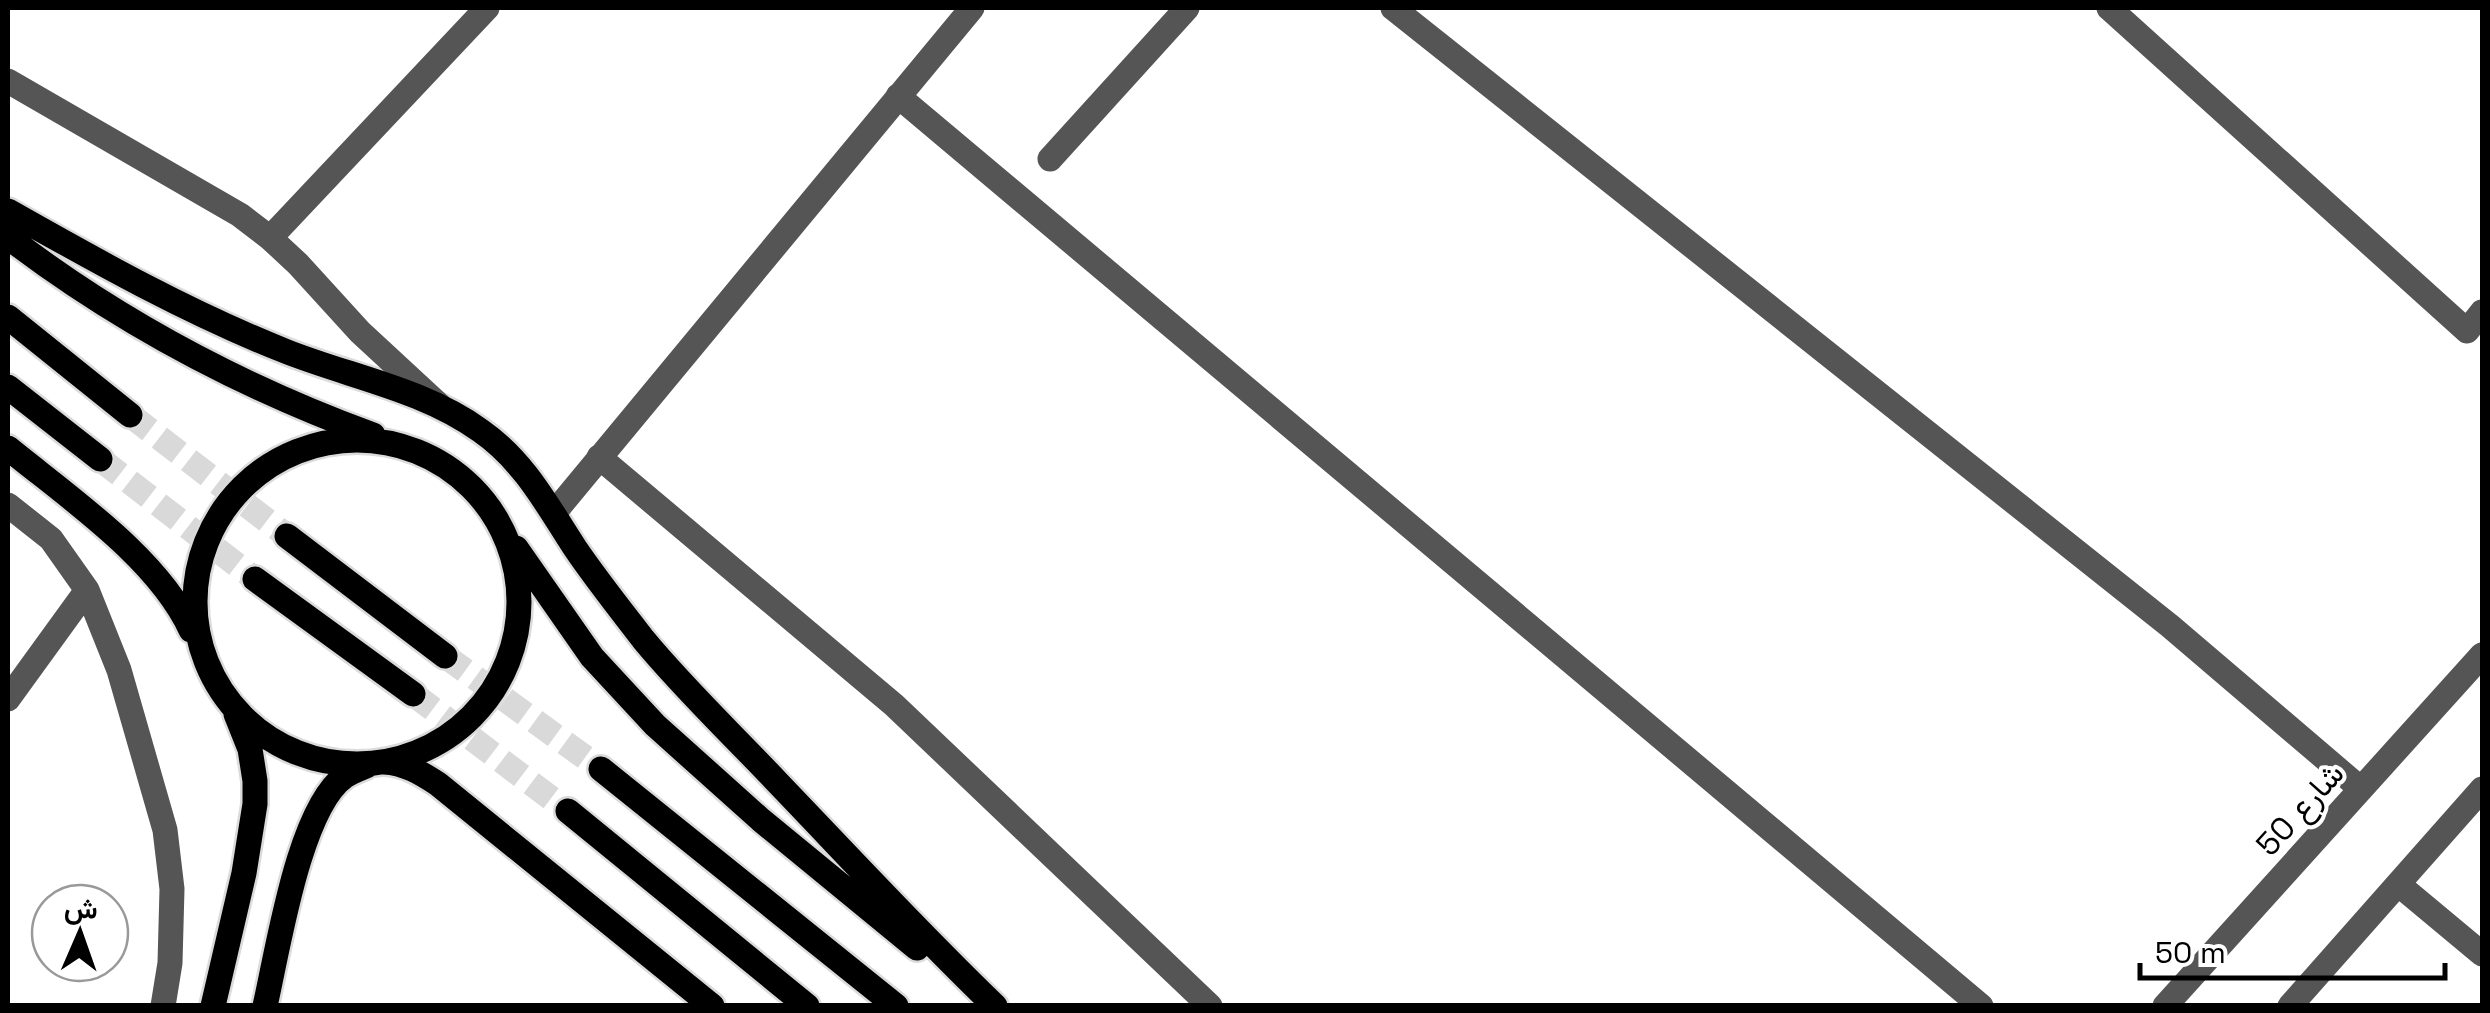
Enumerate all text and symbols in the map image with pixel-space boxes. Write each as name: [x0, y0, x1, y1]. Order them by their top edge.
street label: شارع 50: [2248, 754, 2354, 865]
north arrow: [30, 883, 130, 983]
text: ش: [63, 889, 98, 927]
scale bar: [2140, 918, 2445, 980]
text: 50 m: [2155, 933, 2226, 972]

